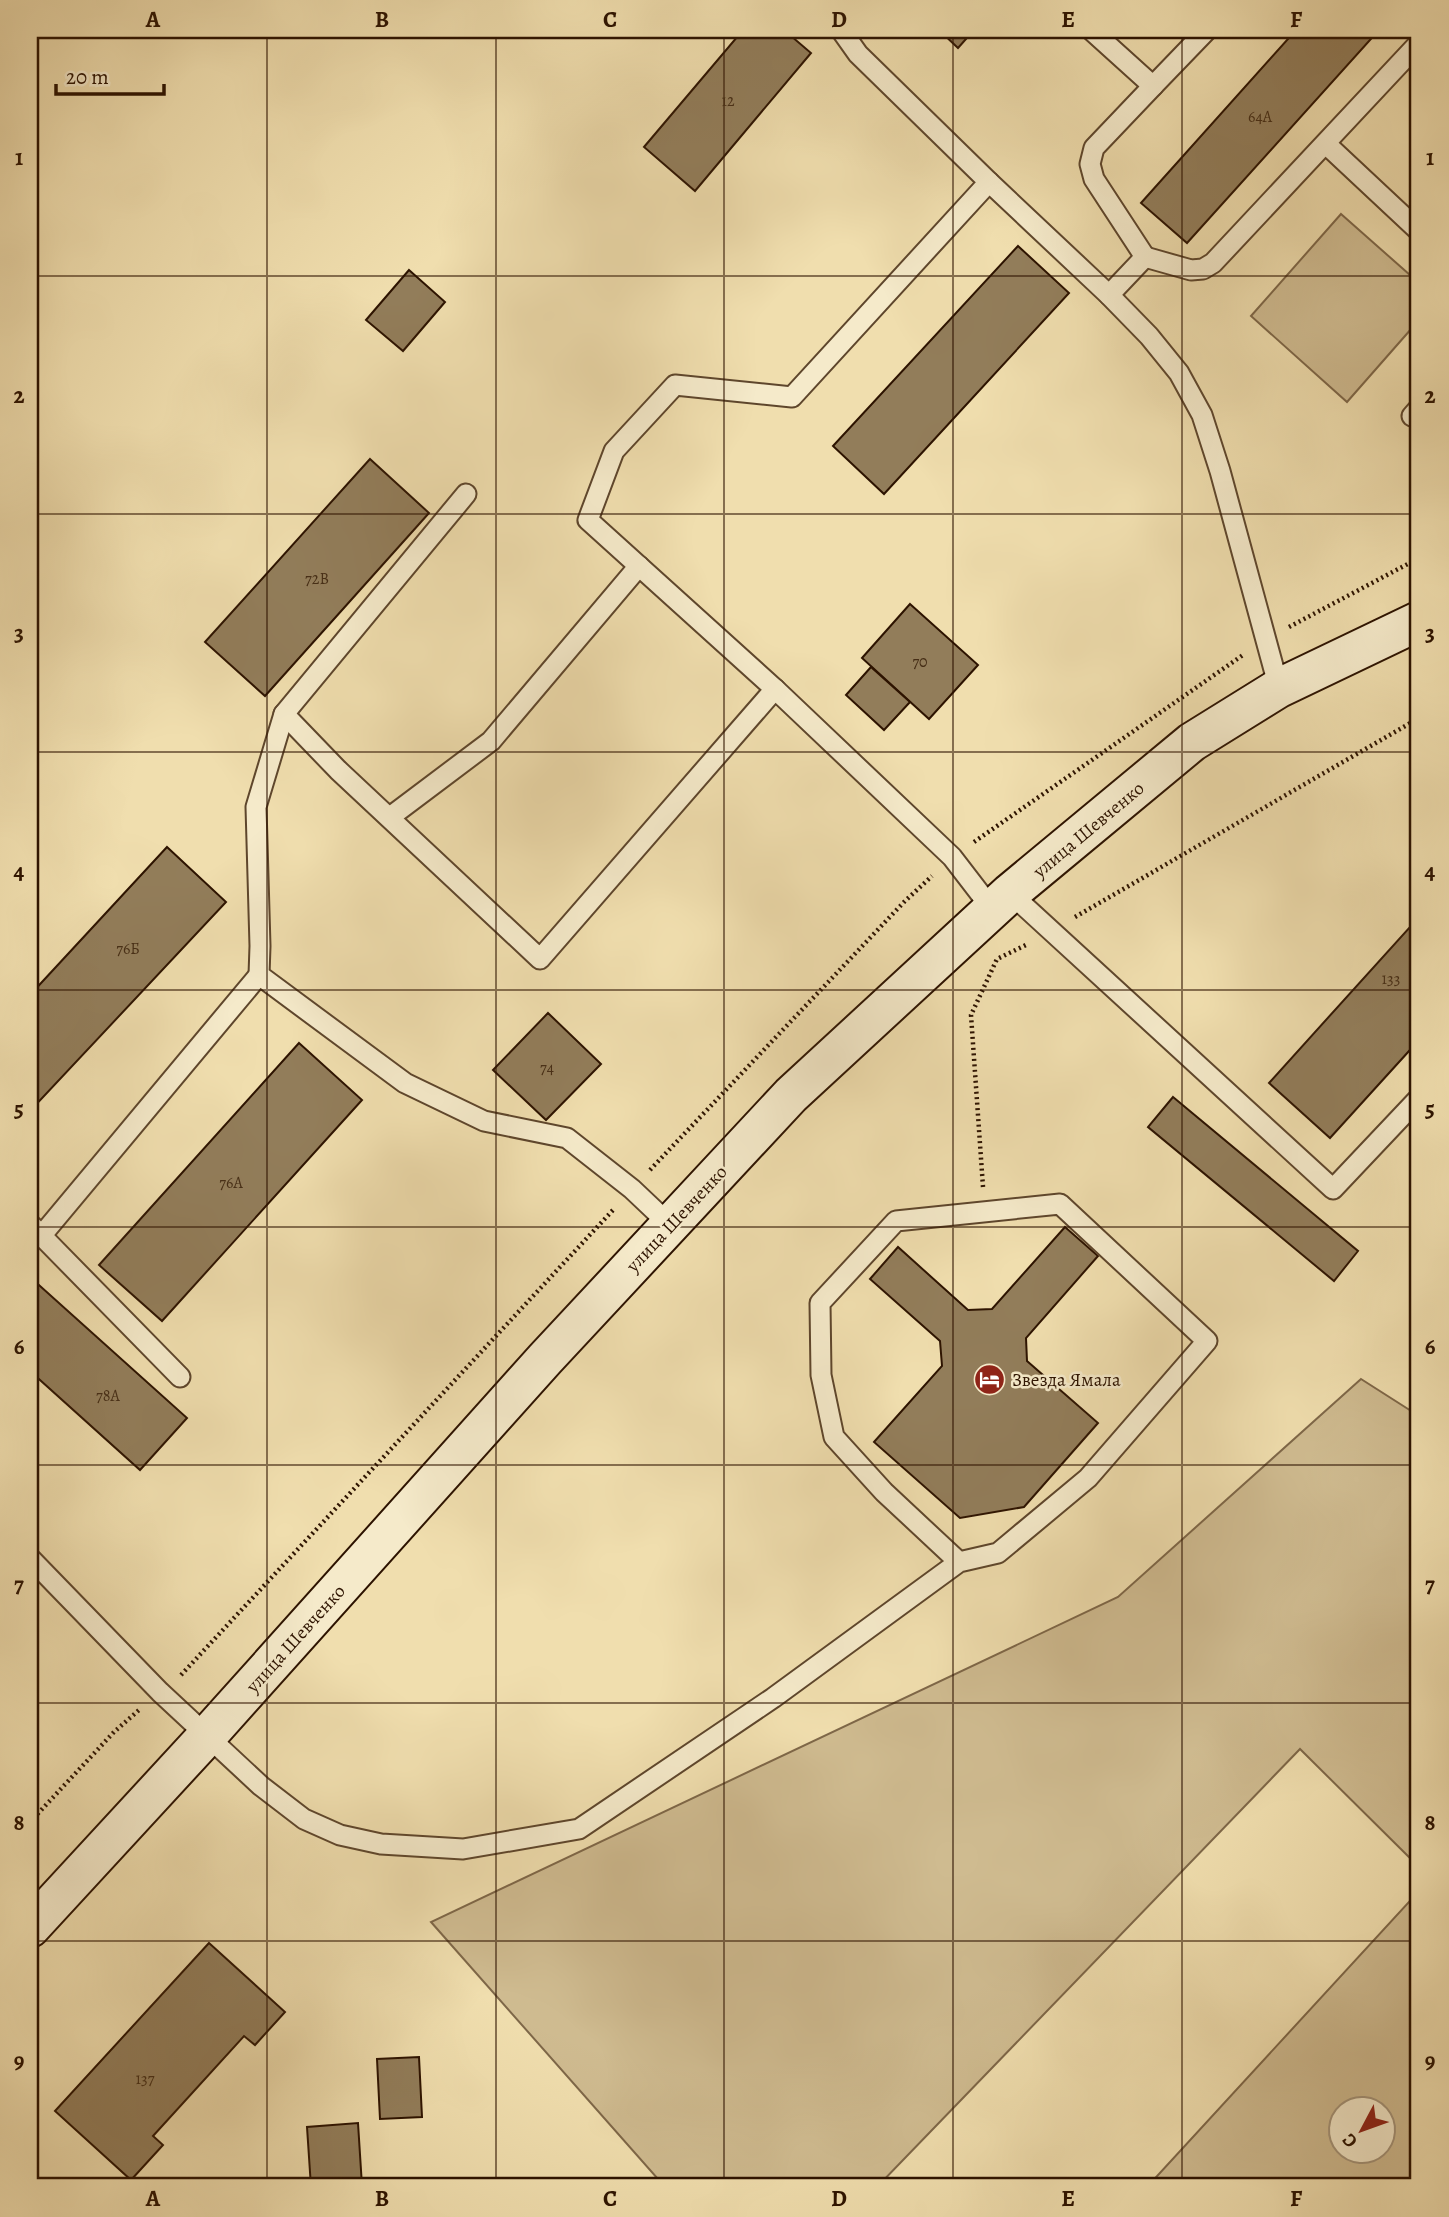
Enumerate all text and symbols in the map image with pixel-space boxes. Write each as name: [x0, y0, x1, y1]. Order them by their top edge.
text: A: [145, 4, 161, 35]
text: B: [375, 4, 389, 35]
text: C: [603, 4, 617, 35]
text: D: [831, 4, 847, 35]
text: E: [1061, 4, 1075, 35]
text: F: [1290, 4, 1303, 35]
scale bar: [56, 52, 164, 96]
text: 20 m: [66, 63, 109, 91]
house number: 12: [721, 90, 735, 112]
house number: 64А: [1248, 106, 1273, 128]
text: 1: [15, 142, 23, 173]
text: 1: [1426, 142, 1434, 173]
text: 2: [13, 380, 25, 411]
text: 2: [1424, 380, 1436, 411]
house number: 72В: [305, 568, 329, 590]
text: 3: [14, 618, 24, 649]
text: 3: [1425, 618, 1435, 649]
house number: 70: [912, 651, 928, 673]
street label: улица Шевченко: [1027, 776, 1150, 885]
text: 4: [14, 856, 25, 887]
text: 4: [1425, 856, 1436, 887]
house number: 76Б: [116, 938, 140, 960]
house number: 133: [1382, 968, 1400, 990]
house number: 74: [540, 1057, 554, 1079]
text: 5: [14, 1093, 24, 1124]
text: 5: [1425, 1093, 1435, 1124]
street label: улица Шевченко: [620, 1159, 733, 1279]
house number: 76А: [219, 1172, 243, 1194]
text: 6: [14, 1331, 25, 1362]
text: 6: [1425, 1331, 1436, 1362]
hotel icon: Звезда Ямала: [972, 1362, 1006, 1396]
place label: Звезда Ямала: [1012, 1367, 1121, 1393]
house number: 78А: [96, 1385, 121, 1407]
text: 7: [14, 1569, 24, 1600]
text: 7: [1425, 1569, 1435, 1600]
street label: улица Шевченко: [239, 1579, 351, 1699]
text: 8: [13, 1807, 25, 1838]
text: 8: [1424, 1807, 1436, 1838]
text: 9: [14, 2045, 24, 2076]
text: 9: [1425, 2045, 1435, 2076]
house number: 137: [136, 2068, 155, 2090]
north arrow: [1326, 2094, 1396, 2164]
text: С: [1336, 2128, 1364, 2153]
text: A: [145, 2183, 161, 2214]
text: B: [375, 2183, 389, 2214]
text: C: [603, 2183, 617, 2214]
text: D: [831, 2183, 847, 2214]
text: E: [1061, 2183, 1075, 2214]
text: F: [1290, 2183, 1303, 2214]

